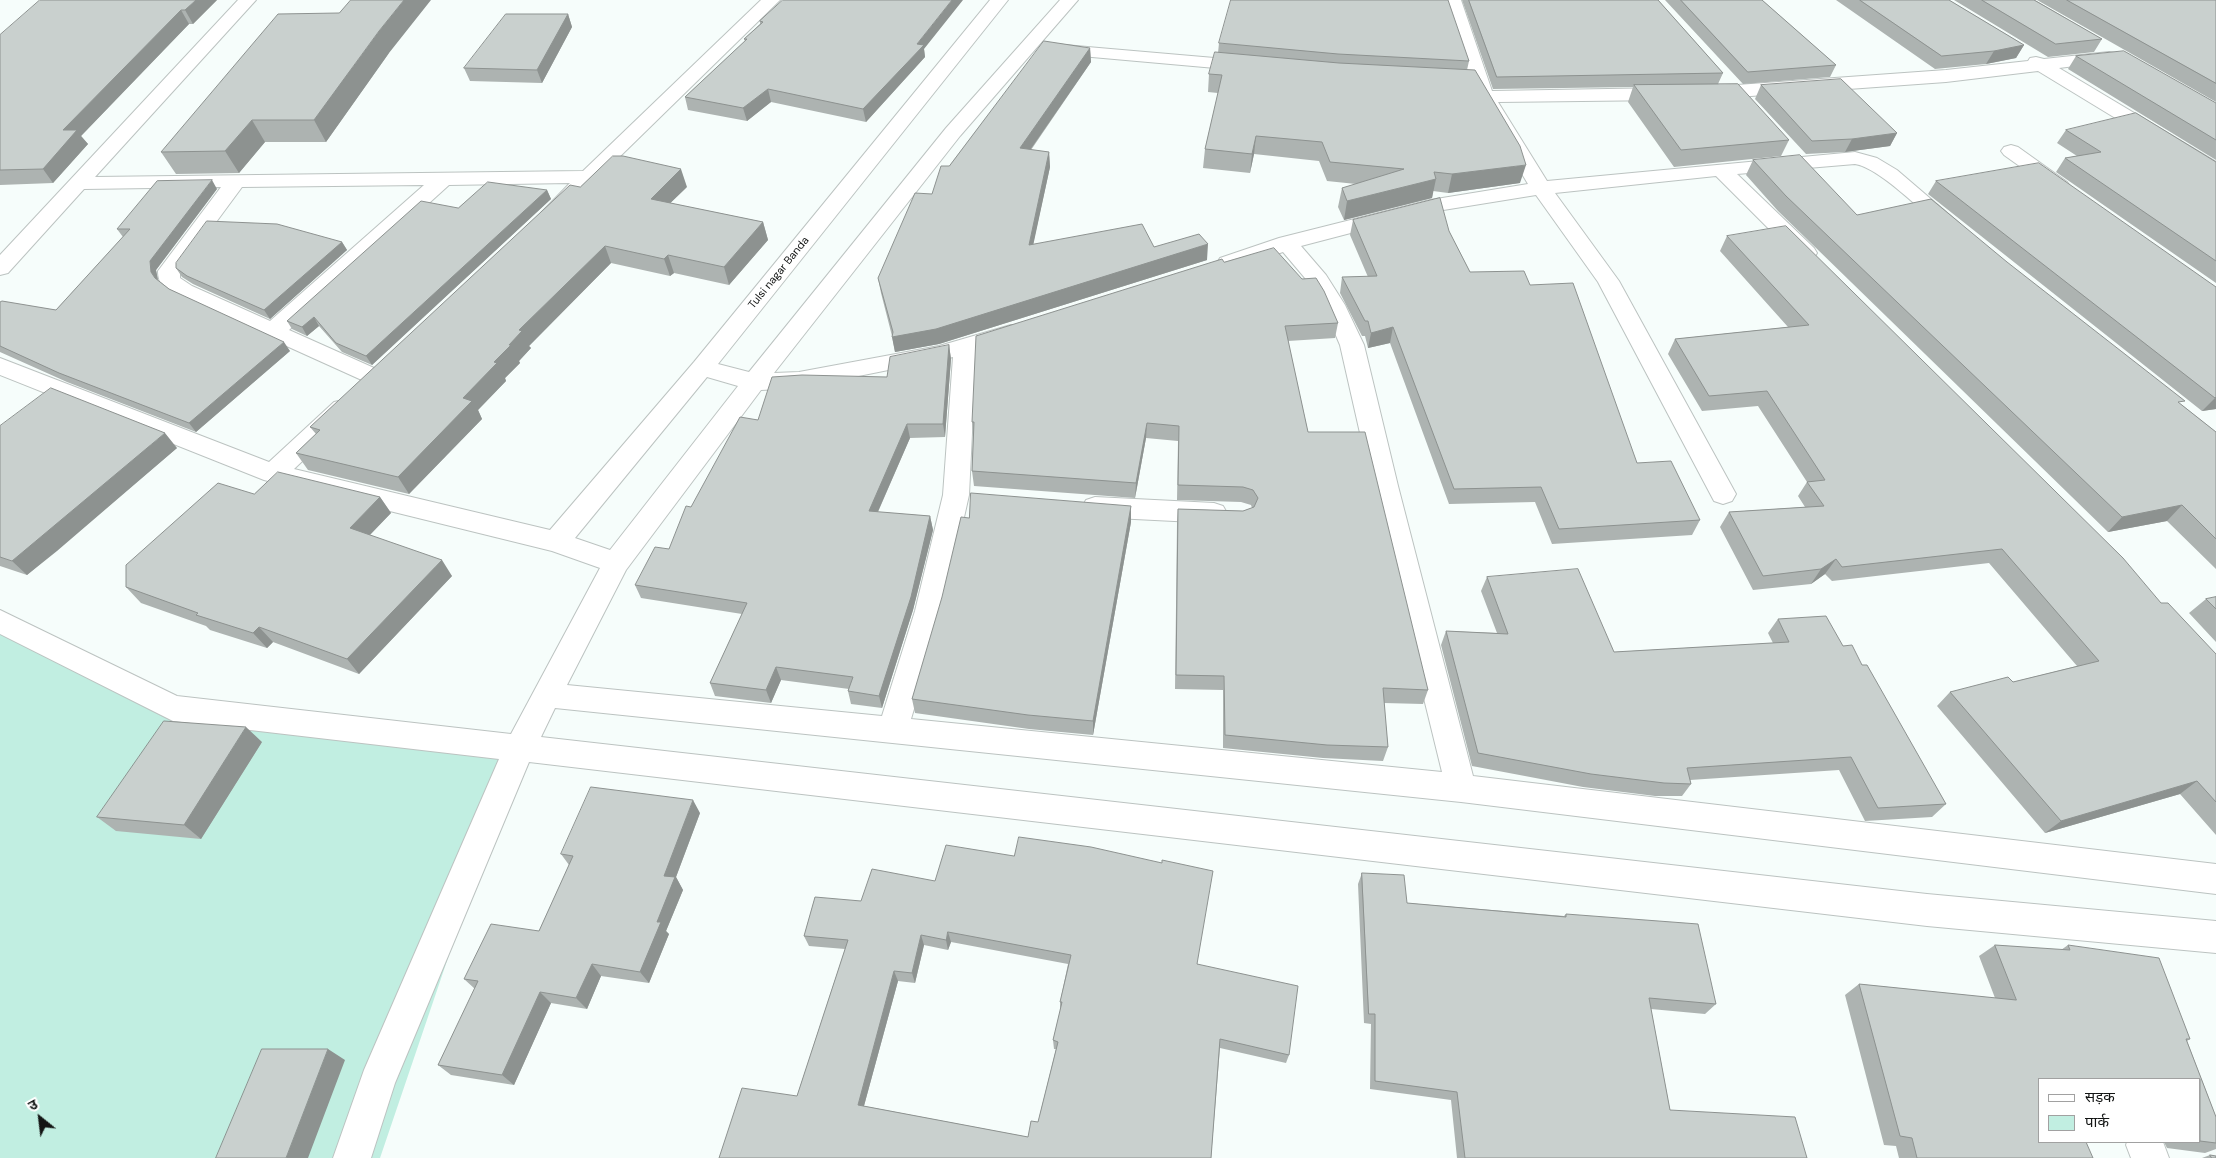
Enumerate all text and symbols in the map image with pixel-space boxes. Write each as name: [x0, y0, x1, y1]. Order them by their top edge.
street label: Tulsi nagar Banda: [746, 234, 812, 312]
legend: [2038, 1078, 2201, 1143]
text: सड़क: [2085, 1087, 2115, 1107]
north arrow: [15, 1093, 65, 1143]
text: उ: [25, 1095, 41, 1115]
text: पार्क: [2085, 1112, 2109, 1132]

